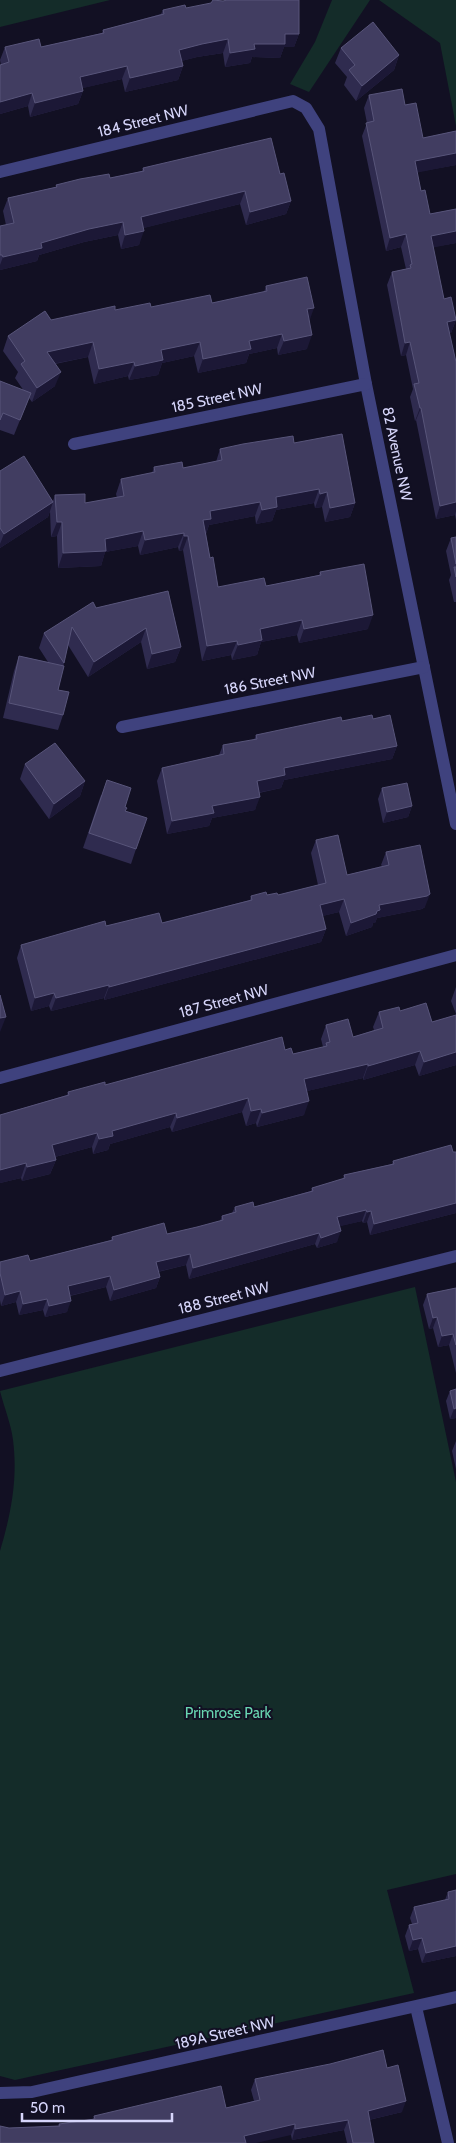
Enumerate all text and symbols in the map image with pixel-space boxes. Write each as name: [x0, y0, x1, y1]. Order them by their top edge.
street label: 184 Street NW: [96, 101, 191, 141]
street label: 185 Street NW: [170, 379, 265, 416]
street label: 82 Avenue NW: [378, 405, 416, 504]
street label: 186 Street NW: [223, 663, 318, 699]
street label: 187 Street NW: [177, 980, 271, 1022]
street label: 188 Street NW: [177, 1278, 272, 1318]
park label: Primrose Park: [185, 1704, 272, 1722]
street label: 189A Street NW: [174, 2013, 277, 2053]
scale bar: [22, 2090, 172, 2122]
text: 50 m: [30, 2099, 65, 2117]

